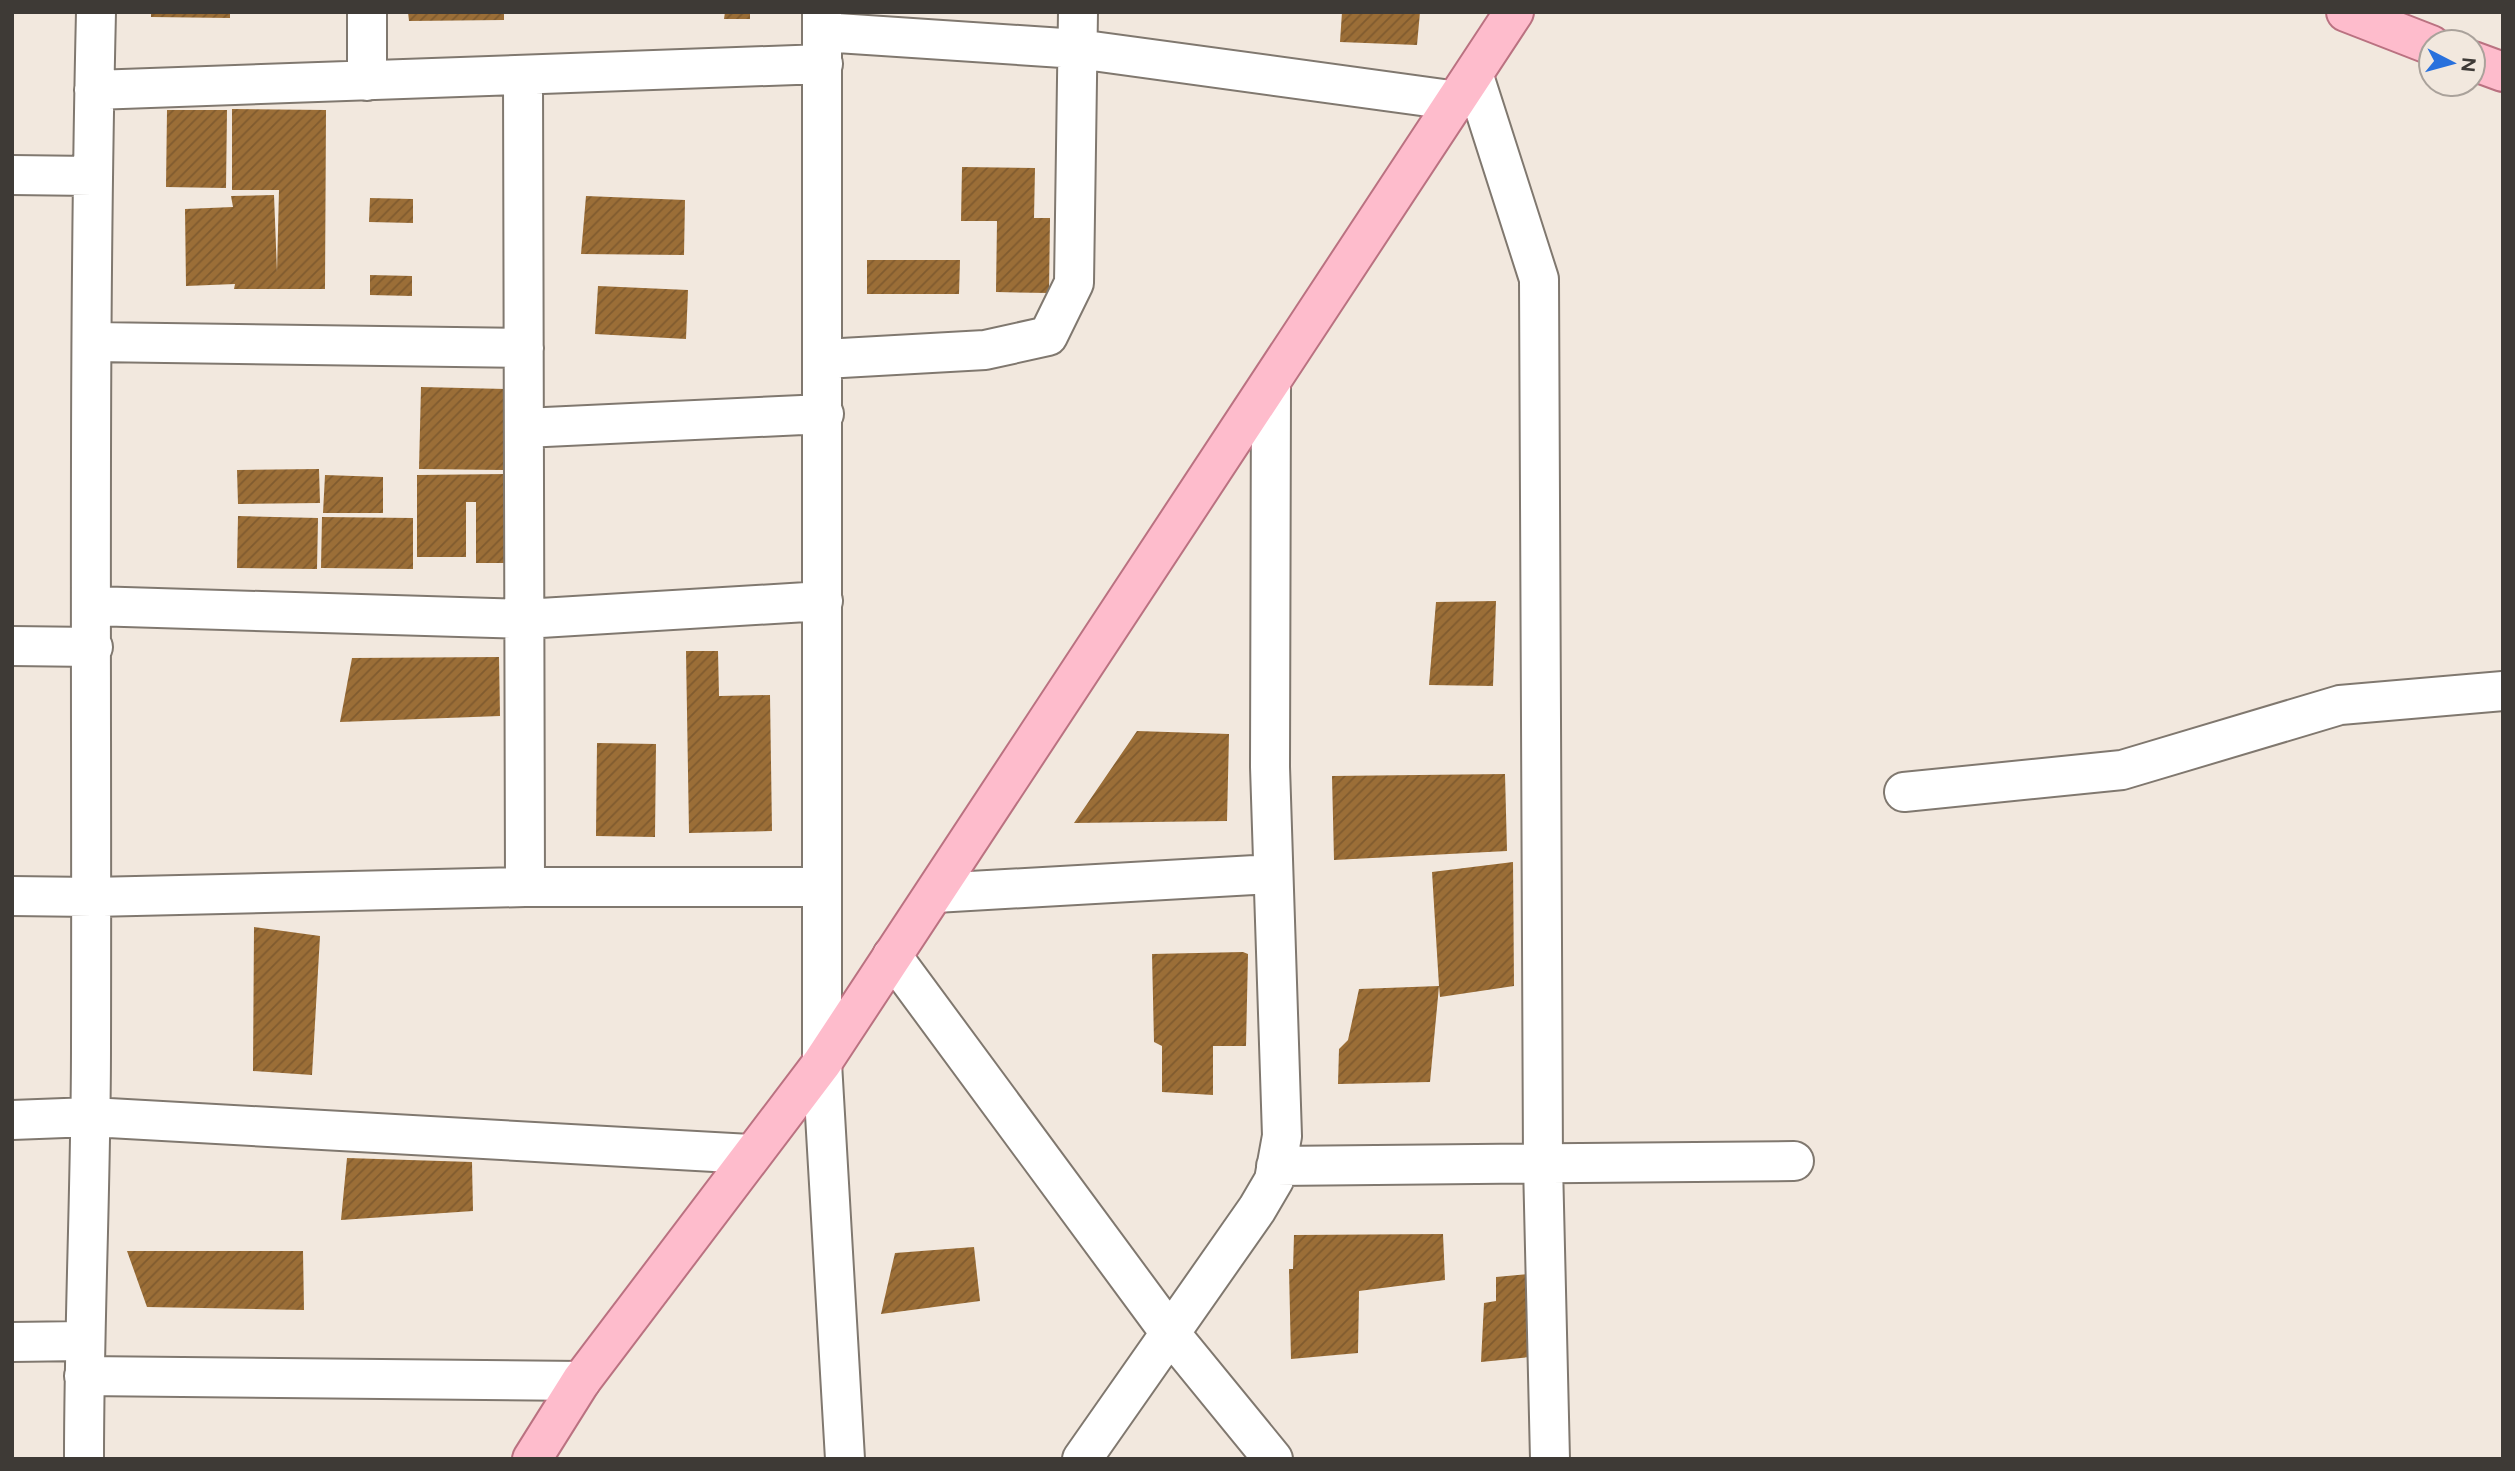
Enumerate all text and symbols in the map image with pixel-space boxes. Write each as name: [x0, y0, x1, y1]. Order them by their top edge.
north arrow: [2417, 28, 2487, 98]
text: N: [2456, 56, 2481, 73]

